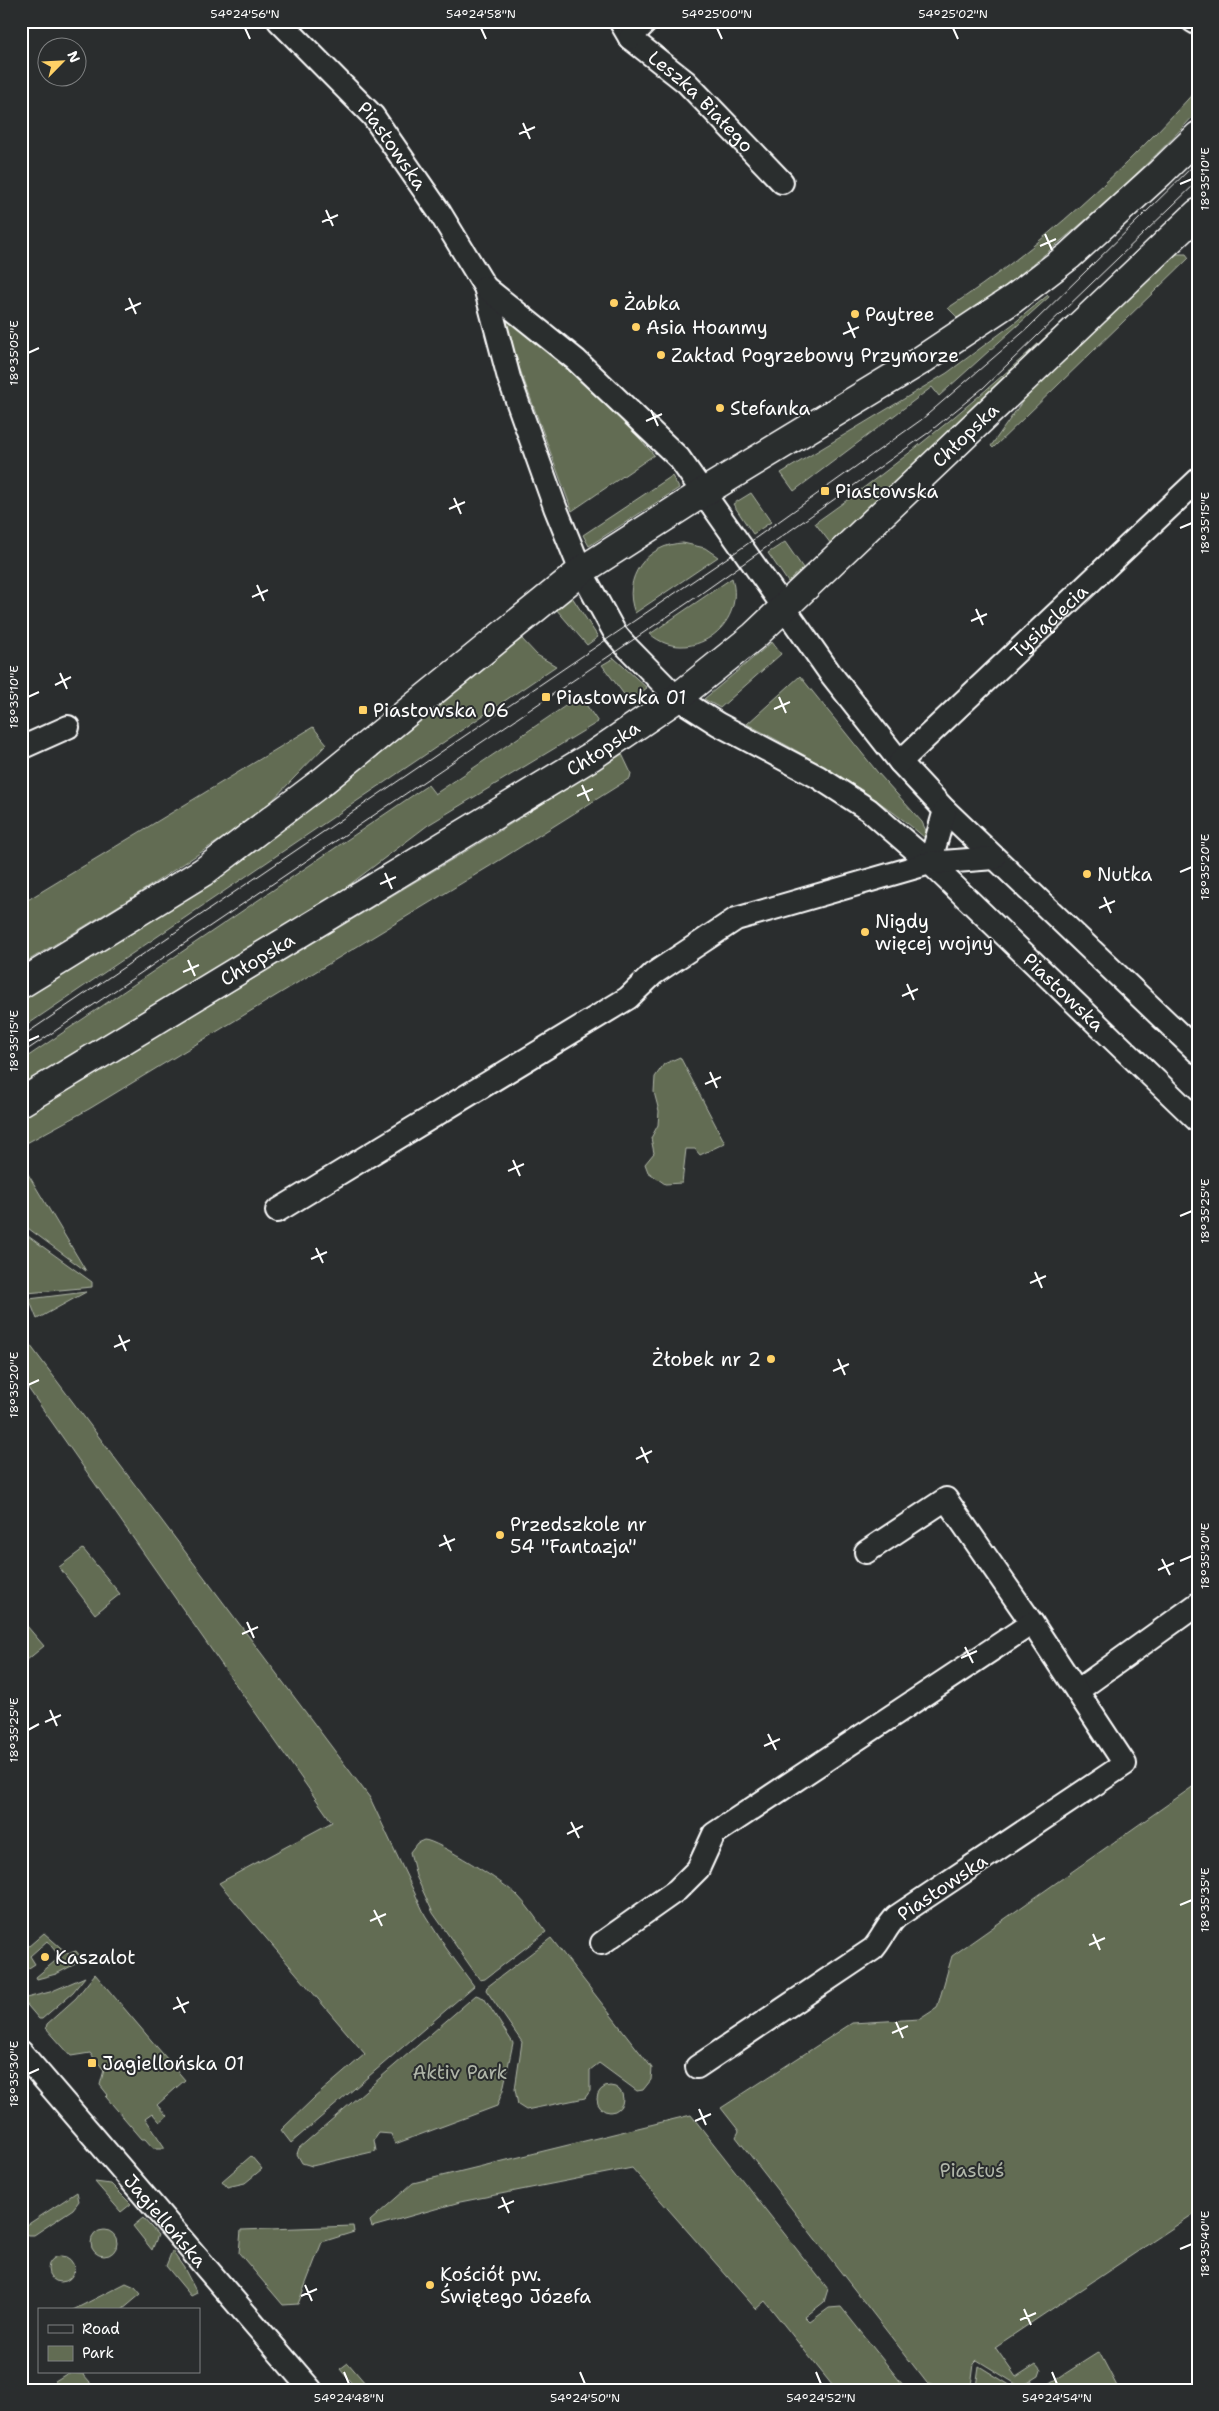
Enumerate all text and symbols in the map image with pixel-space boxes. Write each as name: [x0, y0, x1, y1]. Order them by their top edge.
text: 54°24'56"N: [210, 6, 280, 22]
text: 54°24'58"N: [446, 6, 516, 22]
text: 54°25'00"N: [682, 6, 752, 22]
text: 54°25'02"N: [918, 6, 988, 22]
north arrow: [38, 38, 88, 88]
street label: Leszka Białego: [643, 45, 759, 158]
text: N: [63, 48, 84, 65]
street label: Piastowska: [352, 96, 432, 195]
text: 18°35'10"E: [1197, 147, 1213, 211]
place label: Żabka: [624, 291, 680, 316]
marker: Żabka: [608, 297, 620, 309]
place label: Paytree: [865, 302, 935, 327]
marker: Paytree: [849, 308, 861, 320]
place label: Asia Hoanmy: [646, 315, 768, 340]
text: 18°35'05"E: [6, 320, 22, 386]
marker: Asia Hoanmy: [630, 321, 642, 333]
place label: Zakład Pogrzebowy Przymorze: [671, 343, 959, 368]
marker: Zakład Pogrzebowy Przymorze: [655, 349, 667, 361]
place label: Stefanka: [730, 396, 810, 421]
street label: Chłopska: [927, 397, 1004, 473]
marker: Stefanka: [714, 402, 726, 414]
place label: Piastowska: [835, 479, 939, 504]
marker: Piastowska: [819, 485, 831, 497]
text: 18°35'15"E: [1197, 492, 1213, 554]
street label: Tysiąclecia: [1005, 579, 1093, 664]
text: 18°35'10"E: [6, 665, 22, 729]
place label: Piastowska 01: [556, 685, 687, 710]
marker: Piastowska 01: [540, 691, 552, 703]
place label: Piastowska 06: [373, 698, 509, 723]
marker: Piastowska 06: [357, 704, 369, 716]
street label: Chłopska: [562, 715, 645, 782]
text: 18°35'20"E: [1197, 834, 1213, 900]
place label: Nutka: [1097, 862, 1153, 887]
marker: Nutka: [1081, 868, 1093, 880]
place label: Nigdy więcej wojny: [875, 909, 993, 956]
marker: Nigdy więcej wojny: [859, 926, 871, 938]
street label: Chłopska: [215, 927, 299, 992]
street label: Piastowska: [1018, 947, 1110, 1037]
text: 18°35'15"E: [6, 1010, 22, 1072]
text: 18°35'25"E: [1197, 1178, 1213, 1244]
place label: Żłobek nr 2: [652, 1347, 761, 1372]
text: 18°35'20"E: [6, 1352, 22, 1418]
marker: Żłobek nr 2: [765, 1353, 777, 1365]
place label: Przedszkole nr 54 "Fantazja": [510, 1512, 647, 1559]
text: 18°35'30"E: [1197, 1523, 1213, 1589]
marker: Przedszkole nr 54 "Fantazja": [494, 1529, 506, 1541]
text: 18°35'25"E: [6, 1697, 22, 1763]
street label: Piastowska: [892, 1848, 992, 1927]
text: 18°35'35"E: [1197, 1867, 1213, 1933]
place label: Kaszalot: [55, 1945, 135, 1970]
marker: Kaszalot: [39, 1951, 51, 1963]
text: 18°35'30"E: [6, 2041, 22, 2107]
place label: Jagiellońska 01: [102, 2051, 244, 2076]
marker: Jagiellońska 01: [86, 2057, 98, 2069]
park label: Aktiv Park: [412, 2060, 508, 2085]
park label: Piastuś: [940, 2158, 1004, 2183]
street label: Jagiellońska: [118, 2169, 212, 2273]
text: 18°35'40"E: [1197, 2211, 1213, 2277]
place label: Kościół pw. Świętego Józefa: [440, 2262, 591, 2309]
marker: Kościół pw. Świętego Józefa: [424, 2279, 436, 2291]
legend: [38, 2308, 200, 2374]
text: Road: [82, 2319, 120, 2339]
text: Park: [82, 2343, 114, 2363]
text: 54°24'48"N: [314, 2390, 384, 2406]
text: 54°24'50"N: [550, 2390, 620, 2406]
text: 54°24'52"N: [786, 2390, 856, 2406]
text: 54°24'54"N: [1022, 2390, 1092, 2406]

